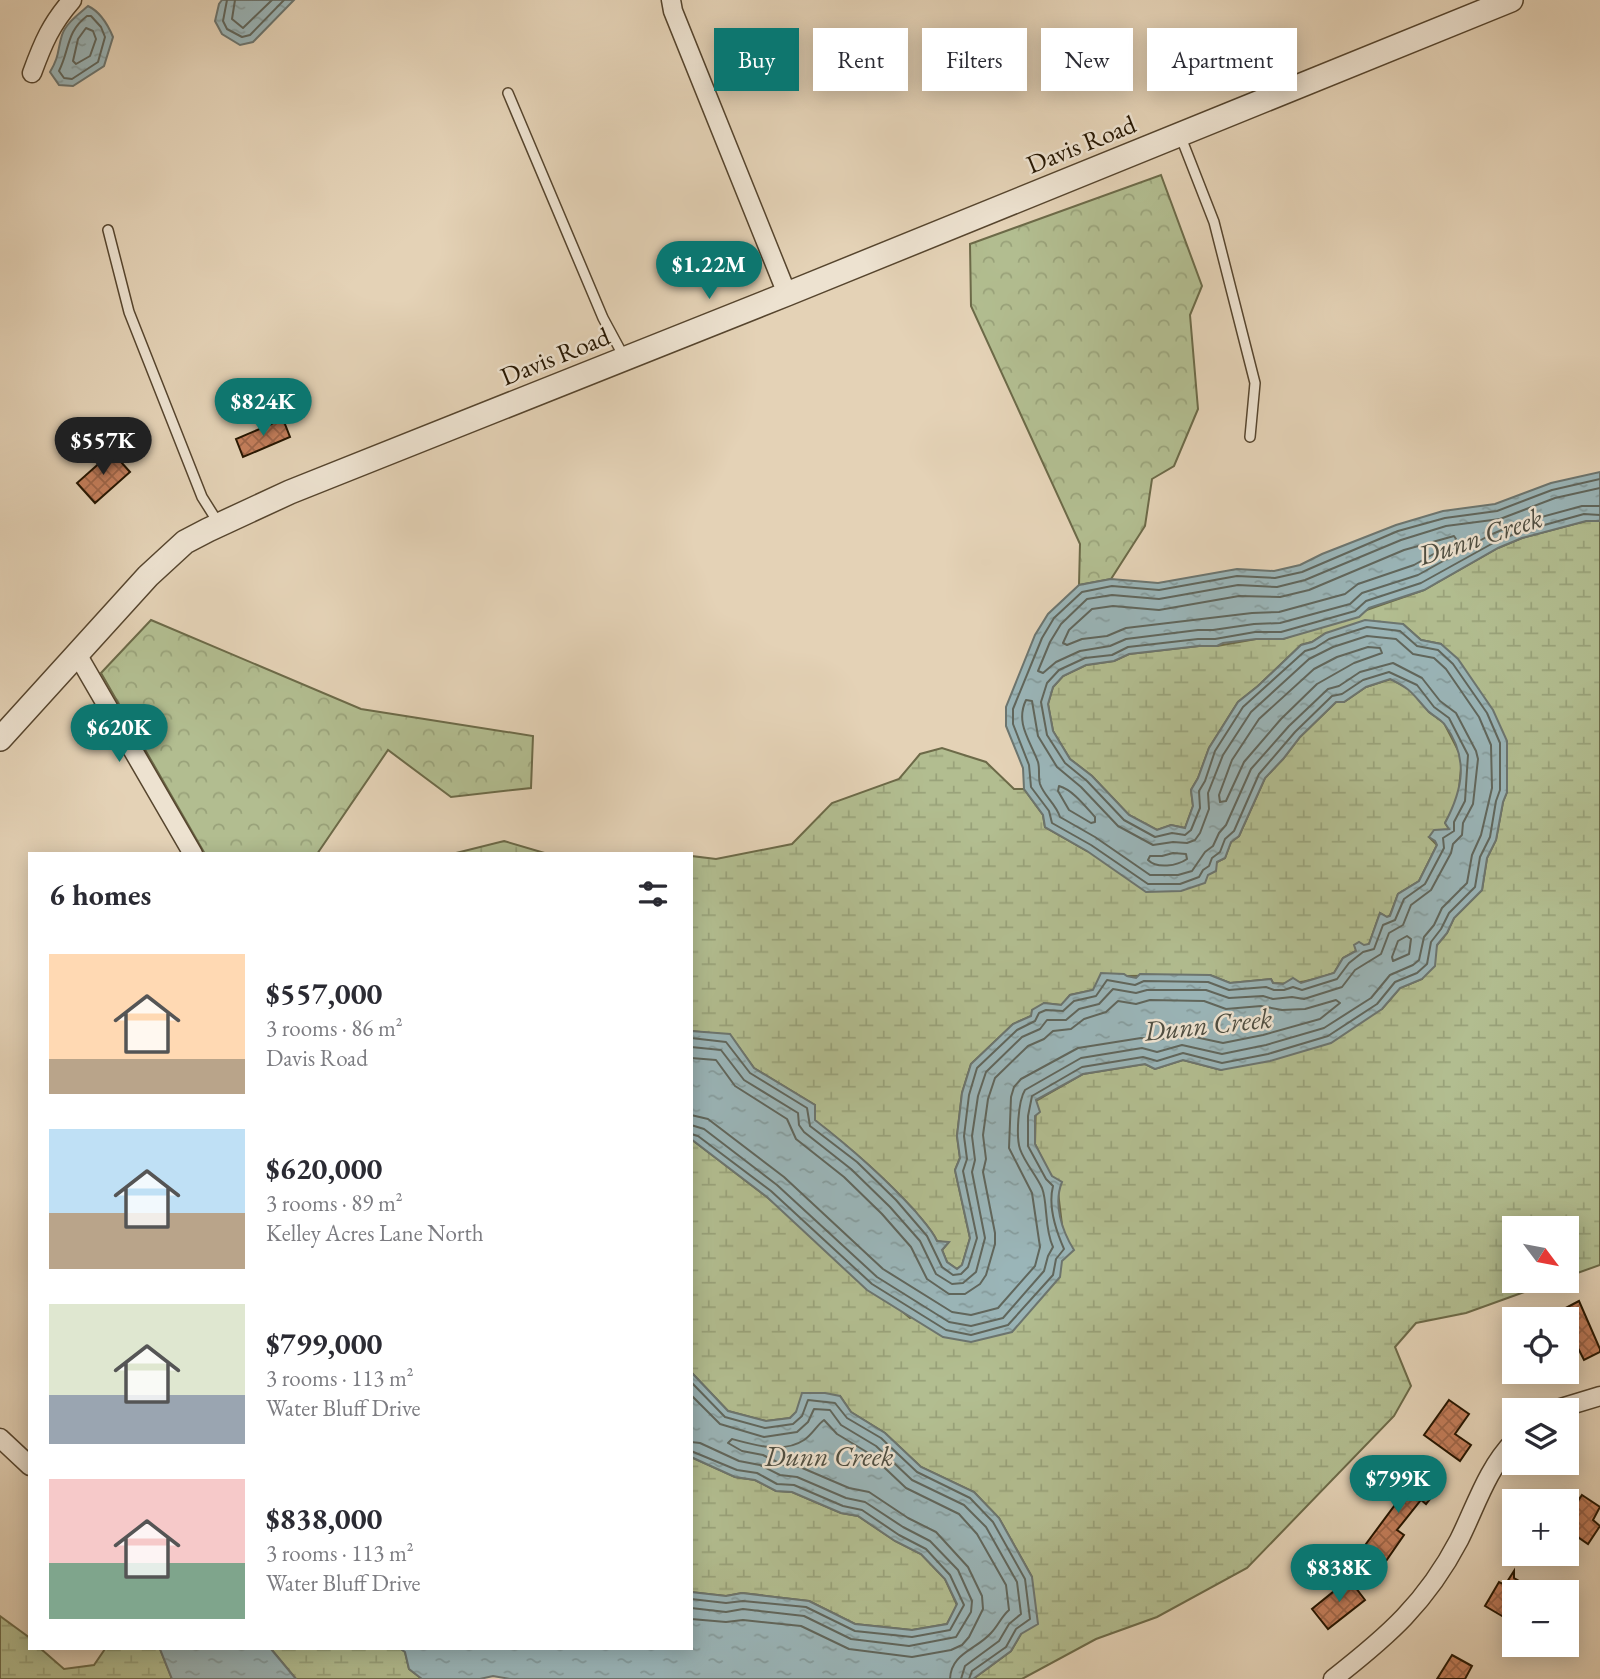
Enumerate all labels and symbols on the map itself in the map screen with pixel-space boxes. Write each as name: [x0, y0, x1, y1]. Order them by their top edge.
street label: Davis Road: [1021, 106, 1142, 181]
pin: $1.22M: [652, 242, 766, 301]
street label: Davis Road: [495, 318, 616, 393]
pin: $824K: [214, 378, 312, 438]
pin: $557K: [54, 418, 152, 477]
water label: Dunn Creek: [1412, 499, 1547, 573]
pin: $620K: [70, 704, 168, 764]
water label: Dunn Creek: [1141, 999, 1274, 1049]
north arrow: [1502, 1216, 1578, 1293]
water label: Dunn Creek: [764, 1438, 894, 1474]
pin: $799K: [1349, 1456, 1447, 1515]
pin: $838K: [1290, 1544, 1388, 1604]

